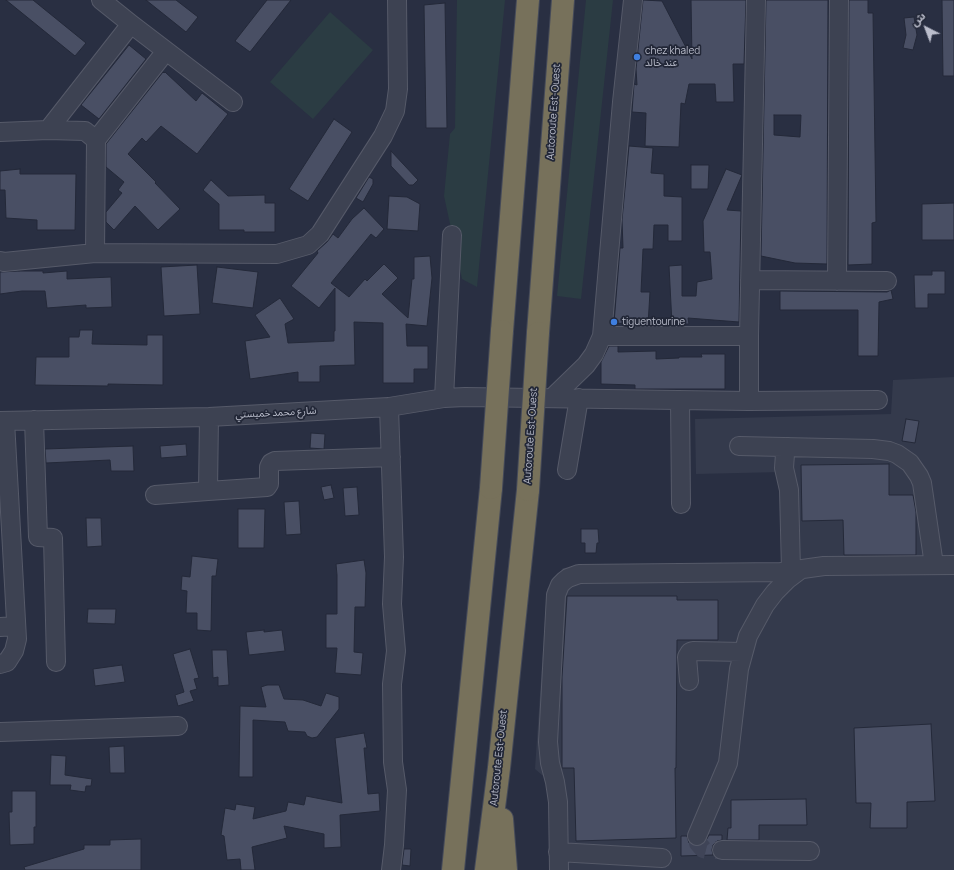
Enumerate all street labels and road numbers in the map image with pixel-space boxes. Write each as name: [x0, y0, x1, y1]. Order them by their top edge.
street label: Autoroute Est-Ouest: [545, 63, 563, 161]
street label: Autoroute Est-Ouest: [522, 387, 540, 485]
street label: شارع محمد خميستي: [235, 405, 317, 421]
street label: Autoroute Est-Ouest: [488, 709, 510, 807]

